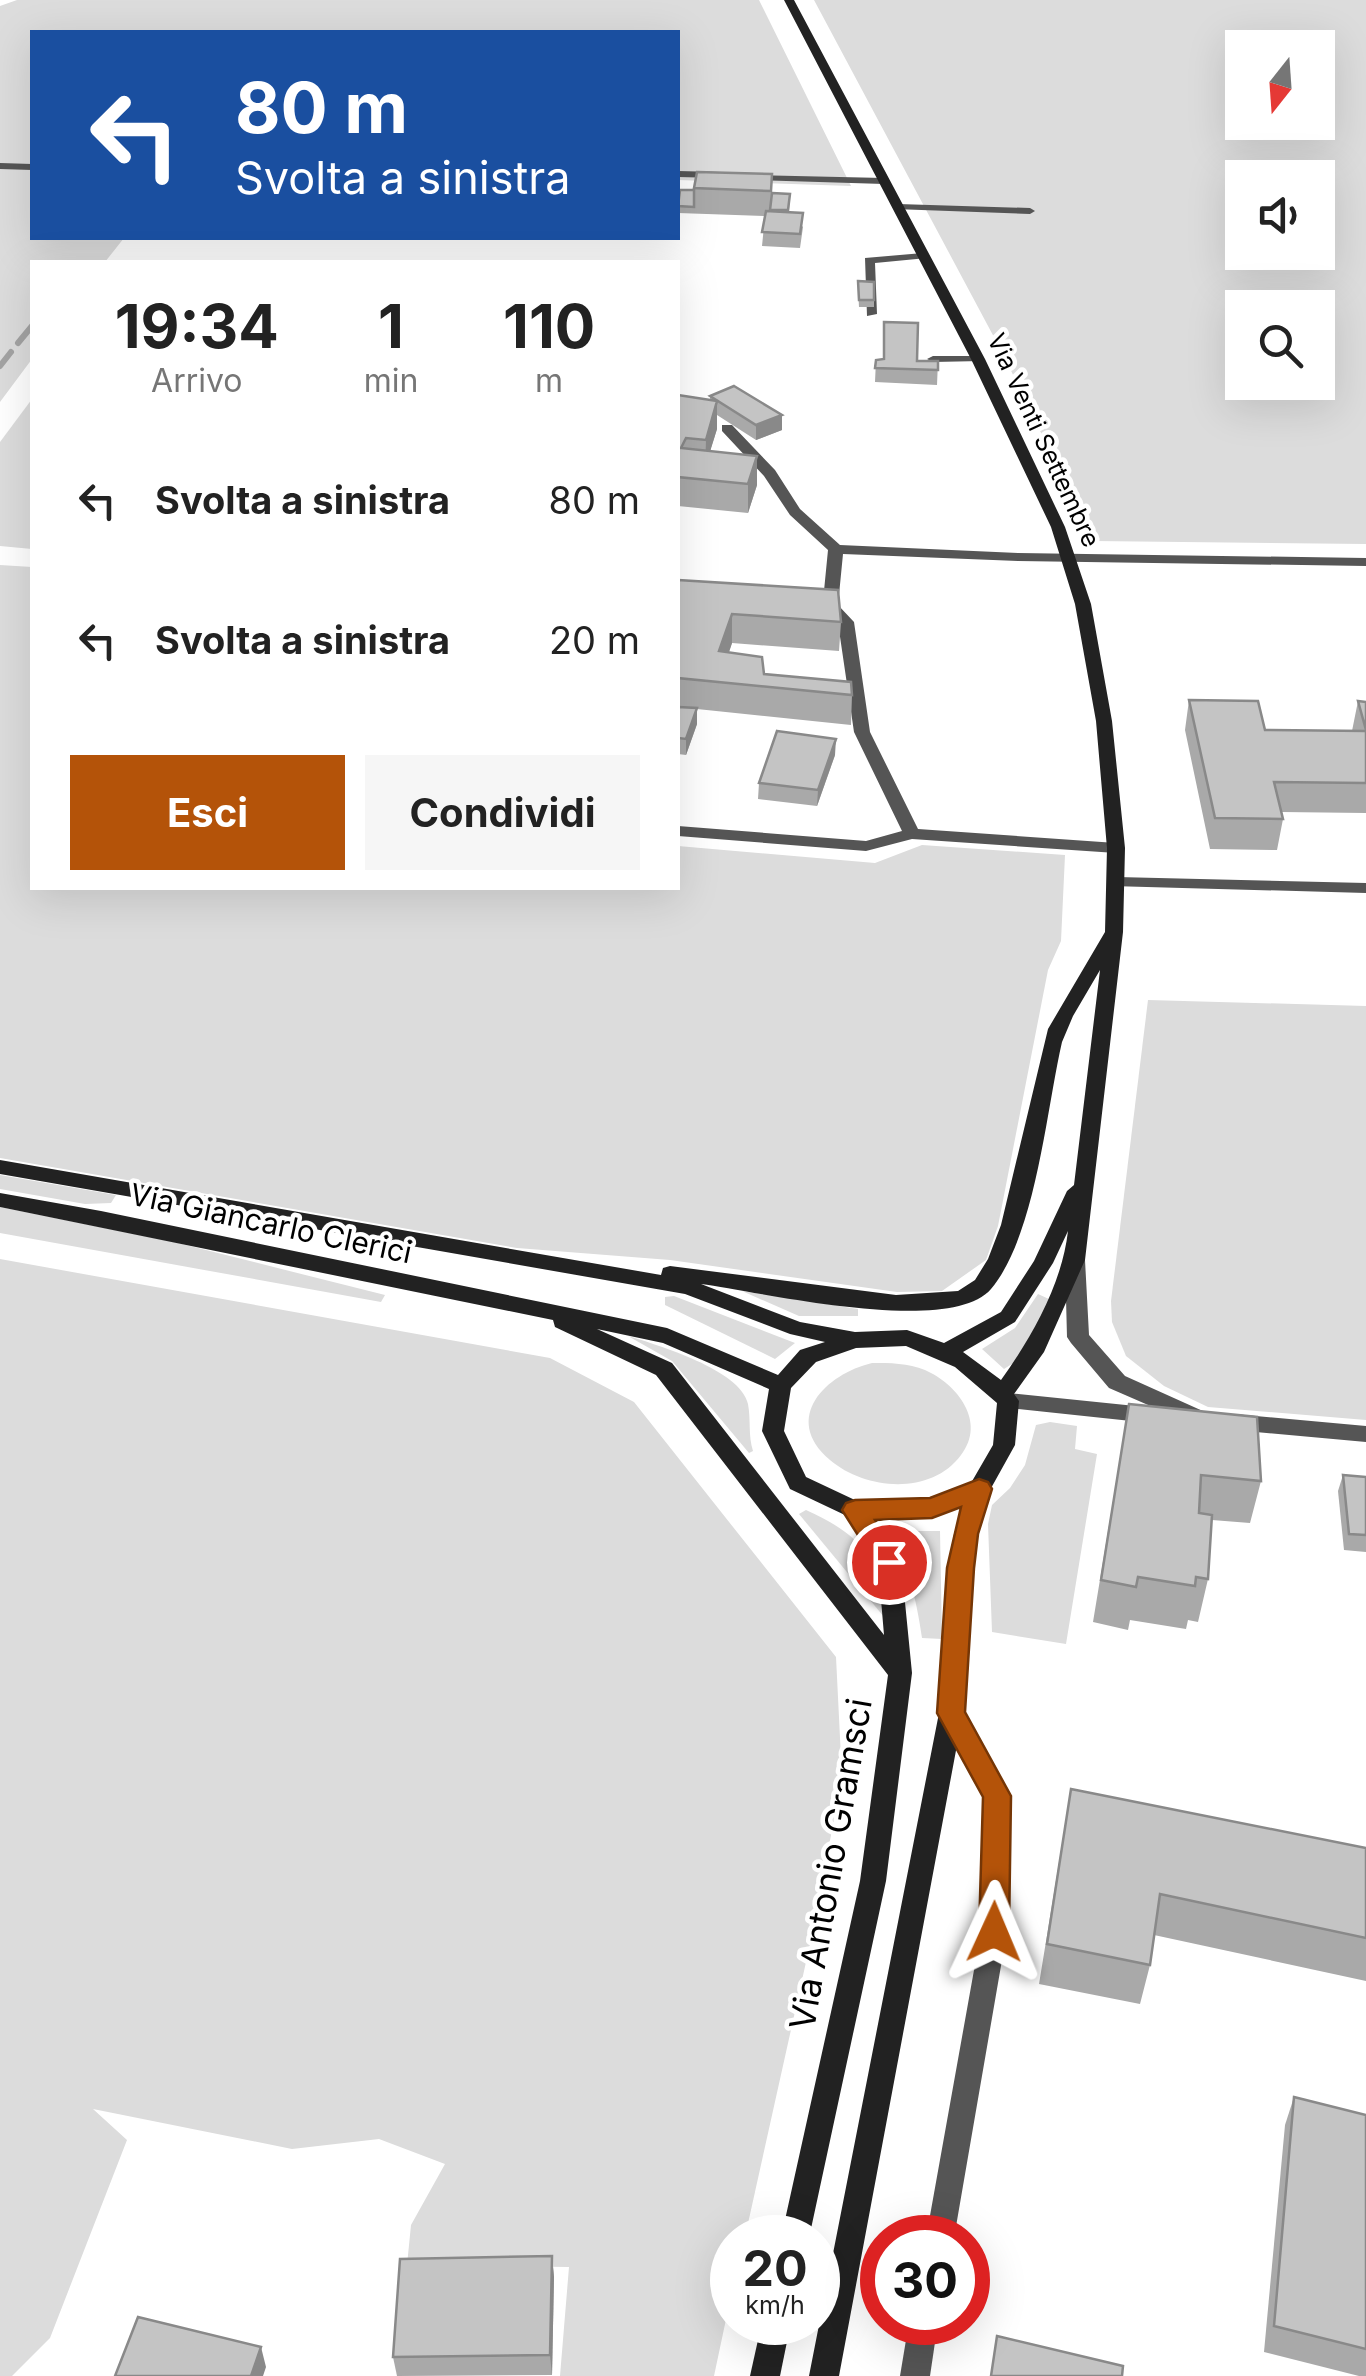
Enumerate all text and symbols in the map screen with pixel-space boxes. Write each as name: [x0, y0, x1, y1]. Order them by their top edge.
north arrow: [1225, 30, 1335, 140]
map controls: [1225, 30, 1335, 400]
text: 80 m: [235, 65, 408, 150]
icon: left: [70, 70, 200, 200]
text: Svolta a sinistra: [235, 150, 570, 205]
button: sound: [1225, 160, 1335, 270]
text: 19:34: [115, 290, 279, 362]
text: 1: [378, 290, 404, 362]
text: 110: [503, 290, 595, 362]
button: search: [1225, 290, 1335, 400]
street label: Via Venti Settembre: [981, 328, 1107, 552]
text: Arrivo: [151, 361, 243, 400]
text: min: [364, 361, 418, 400]
text: m: [535, 361, 563, 400]
icon: left: [70, 473, 125, 528]
text: Svolta a sinistra: [155, 477, 450, 523]
text: 80 m: [549, 477, 640, 523]
icon: left: [70, 613, 125, 668]
text: Svolta a sinistra: [155, 617, 450, 663]
text: 20 m: [549, 617, 640, 663]
button: Esci: [70, 755, 345, 870]
button: Condividi: [365, 755, 640, 870]
street label: Via Giancarlo Clerici: [127, 1176, 415, 1270]
pin: [847, 1520, 932, 1605]
icon: arrive: [862, 1535, 917, 1590]
street label: Via Antonio Gramsci: [780, 1695, 880, 2033]
position arrow: [942, 1880, 1046, 1984]
speed limit sign: 30: [860, 2215, 990, 2345]
text: 20: [742, 2238, 808, 2298]
text: km/h: [745, 2290, 805, 2320]

